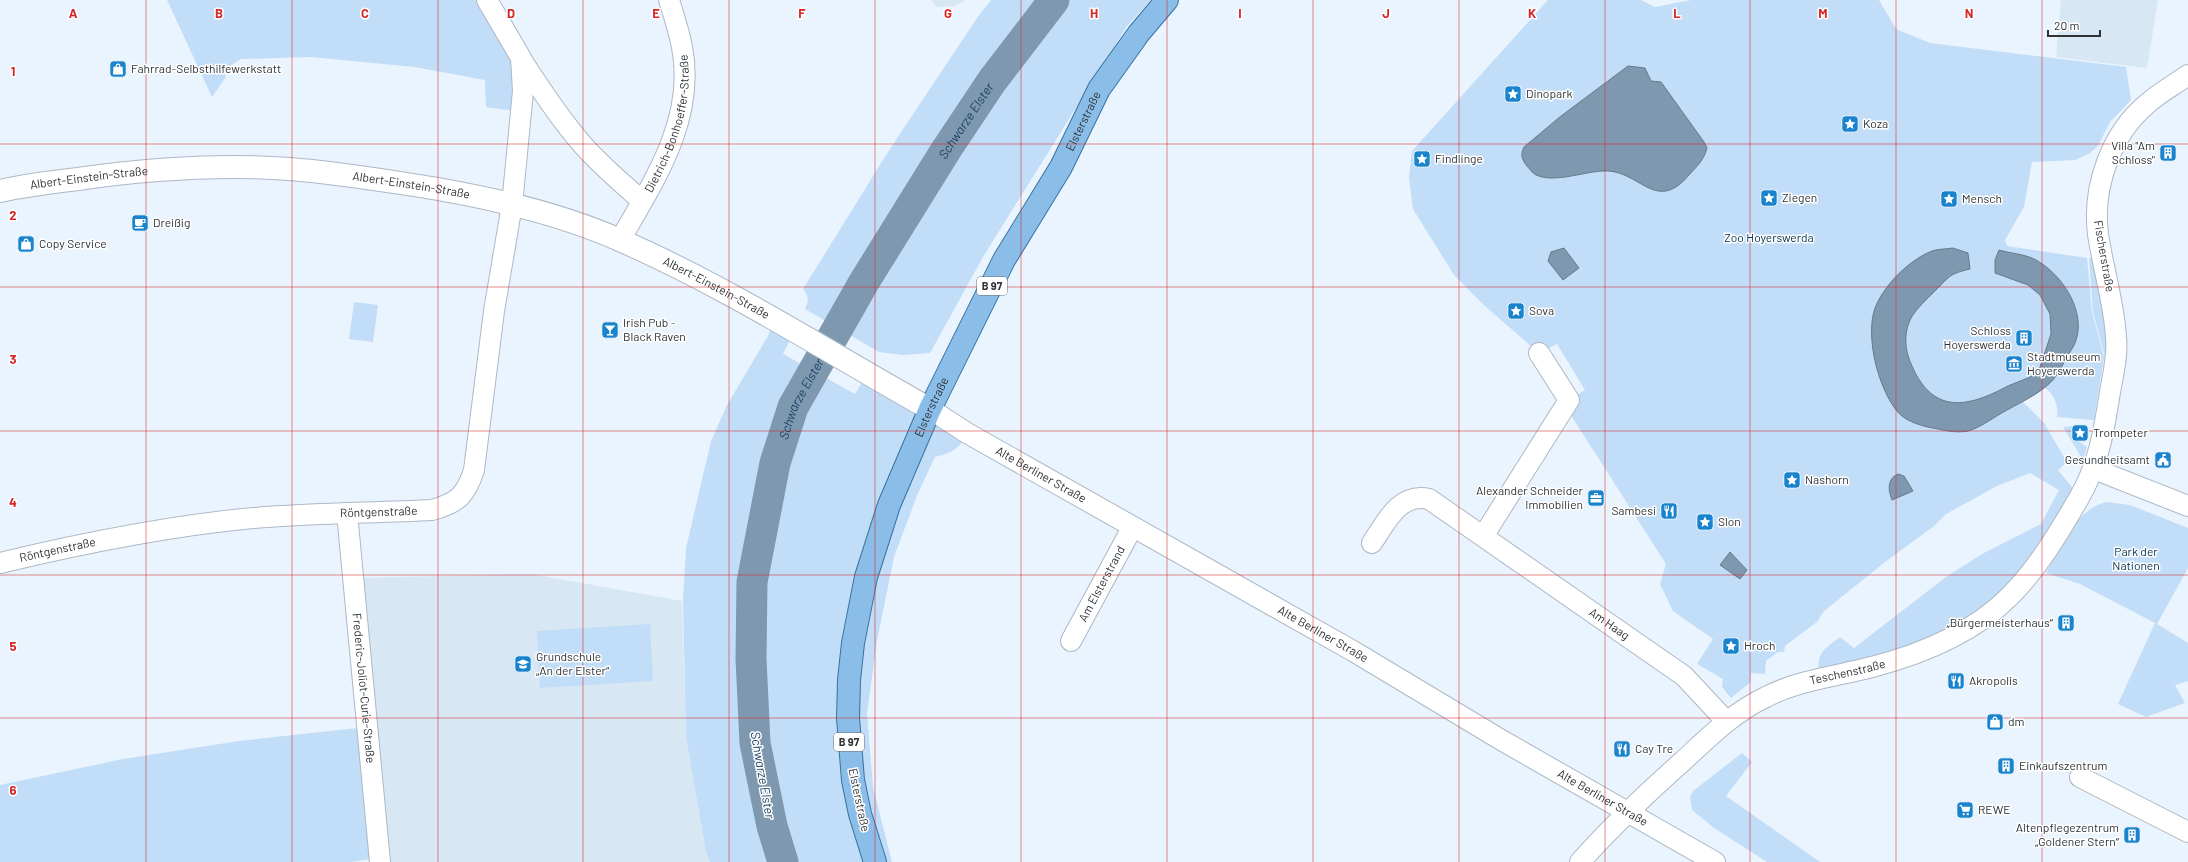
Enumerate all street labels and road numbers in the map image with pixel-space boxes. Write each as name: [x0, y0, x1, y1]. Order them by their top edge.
street label: Dietrich-Bonhoeffer-Straße: [641, 54, 691, 194]
street label: Elsterstraße: [1062, 89, 1103, 153]
street label: Albert-Einstein-Straße: [29, 163, 148, 191]
street label: Albert-Einstein-Straße: [352, 168, 471, 201]
street label: Fischerstraße: [2092, 219, 2118, 293]
street label: Albert-Einstein-Straße: [661, 253, 773, 321]
road number: B 97: [977, 277, 1007, 295]
street label: Elsterstraße: [911, 374, 951, 439]
street label: Alte Berliner Straße: [994, 443, 1089, 505]
street label: Röntgenstraße: [340, 503, 418, 519]
street label: Röntgenstraße: [18, 534, 97, 564]
street label: Am Elsterstrand: [1075, 543, 1127, 624]
street label: Alte Berliner Straße: [1276, 602, 1371, 665]
street label: Am Haag: [1587, 604, 1633, 642]
street label: Frederic-Joliot-Curie-Straße: [350, 612, 379, 764]
street label: Teschenstraße: [1808, 656, 1887, 687]
road number: B 97: [834, 733, 864, 751]
street label: Alte Berliner Straße: [1555, 766, 1651, 828]
street label: Elsterstraße: [846, 767, 874, 833]

